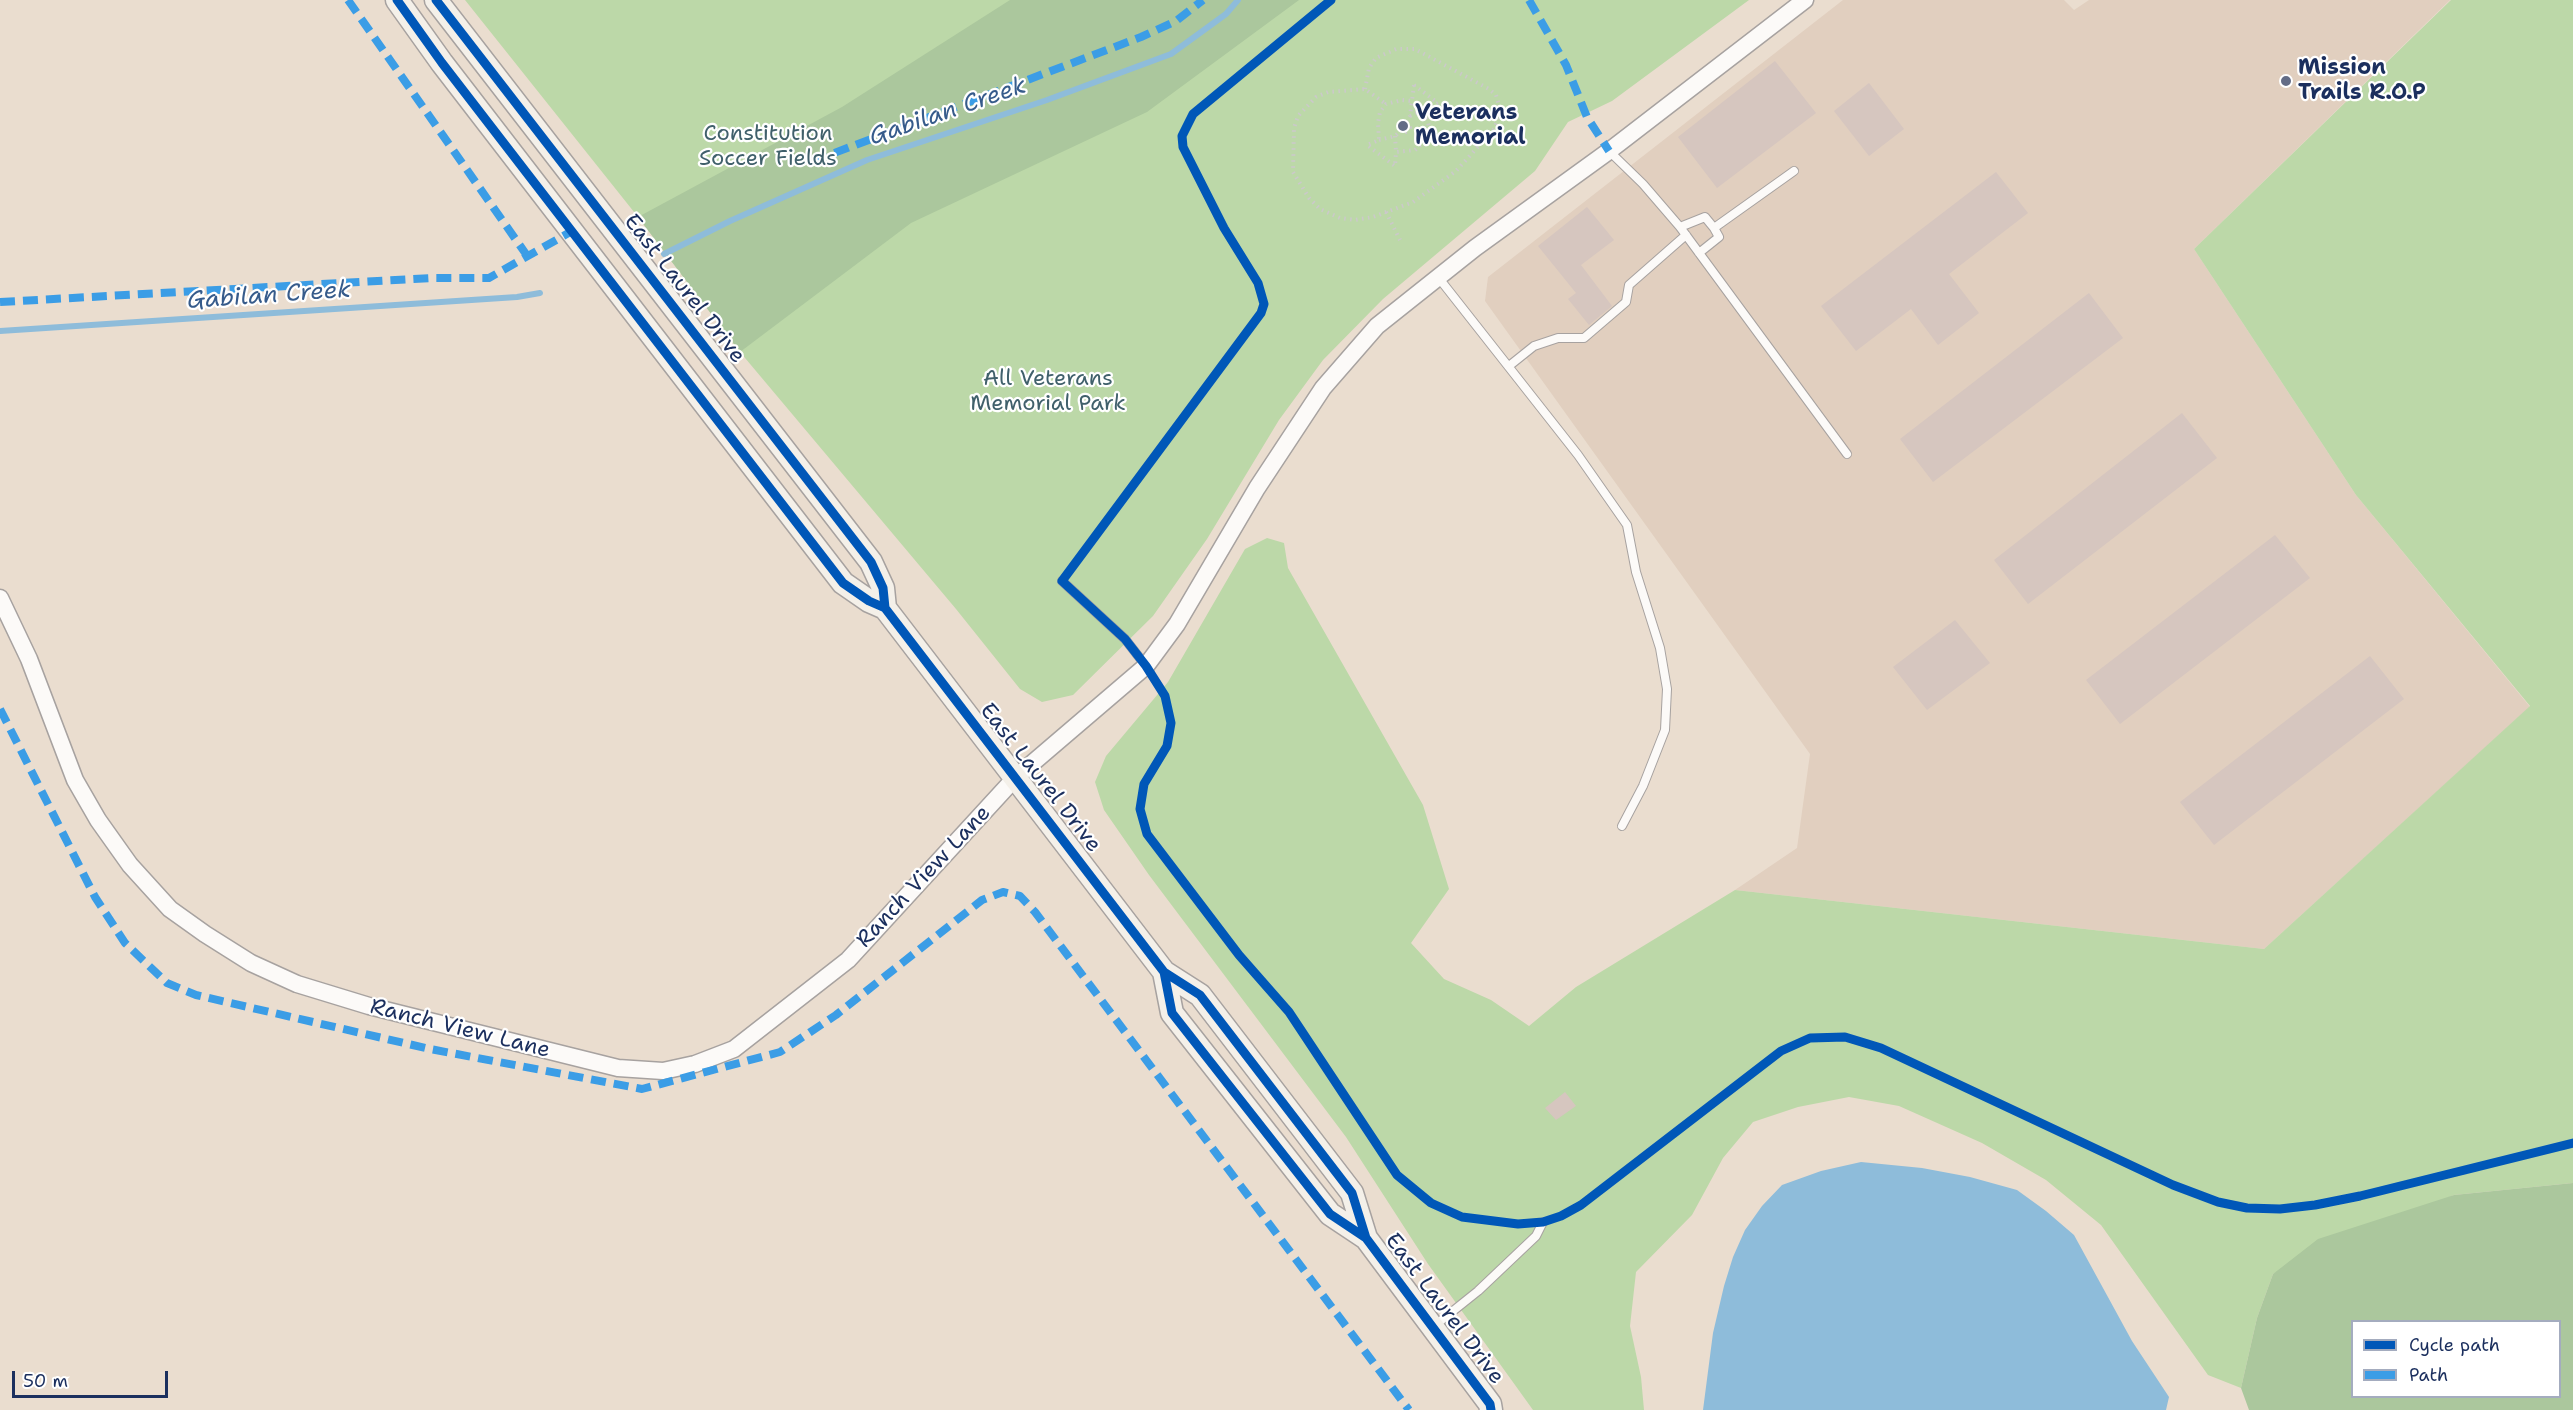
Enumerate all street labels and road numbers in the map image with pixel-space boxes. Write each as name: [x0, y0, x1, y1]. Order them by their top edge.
street label: East Laurel Drive: [618, 209, 750, 369]
street label: East Laurel Drive: [974, 698, 1106, 858]
street label: Ranch View Lane: [851, 801, 997, 953]
street label: Ranch View Lane: [367, 994, 553, 1064]
street label: East Laurel Drive: [1379, 1228, 1509, 1390]

